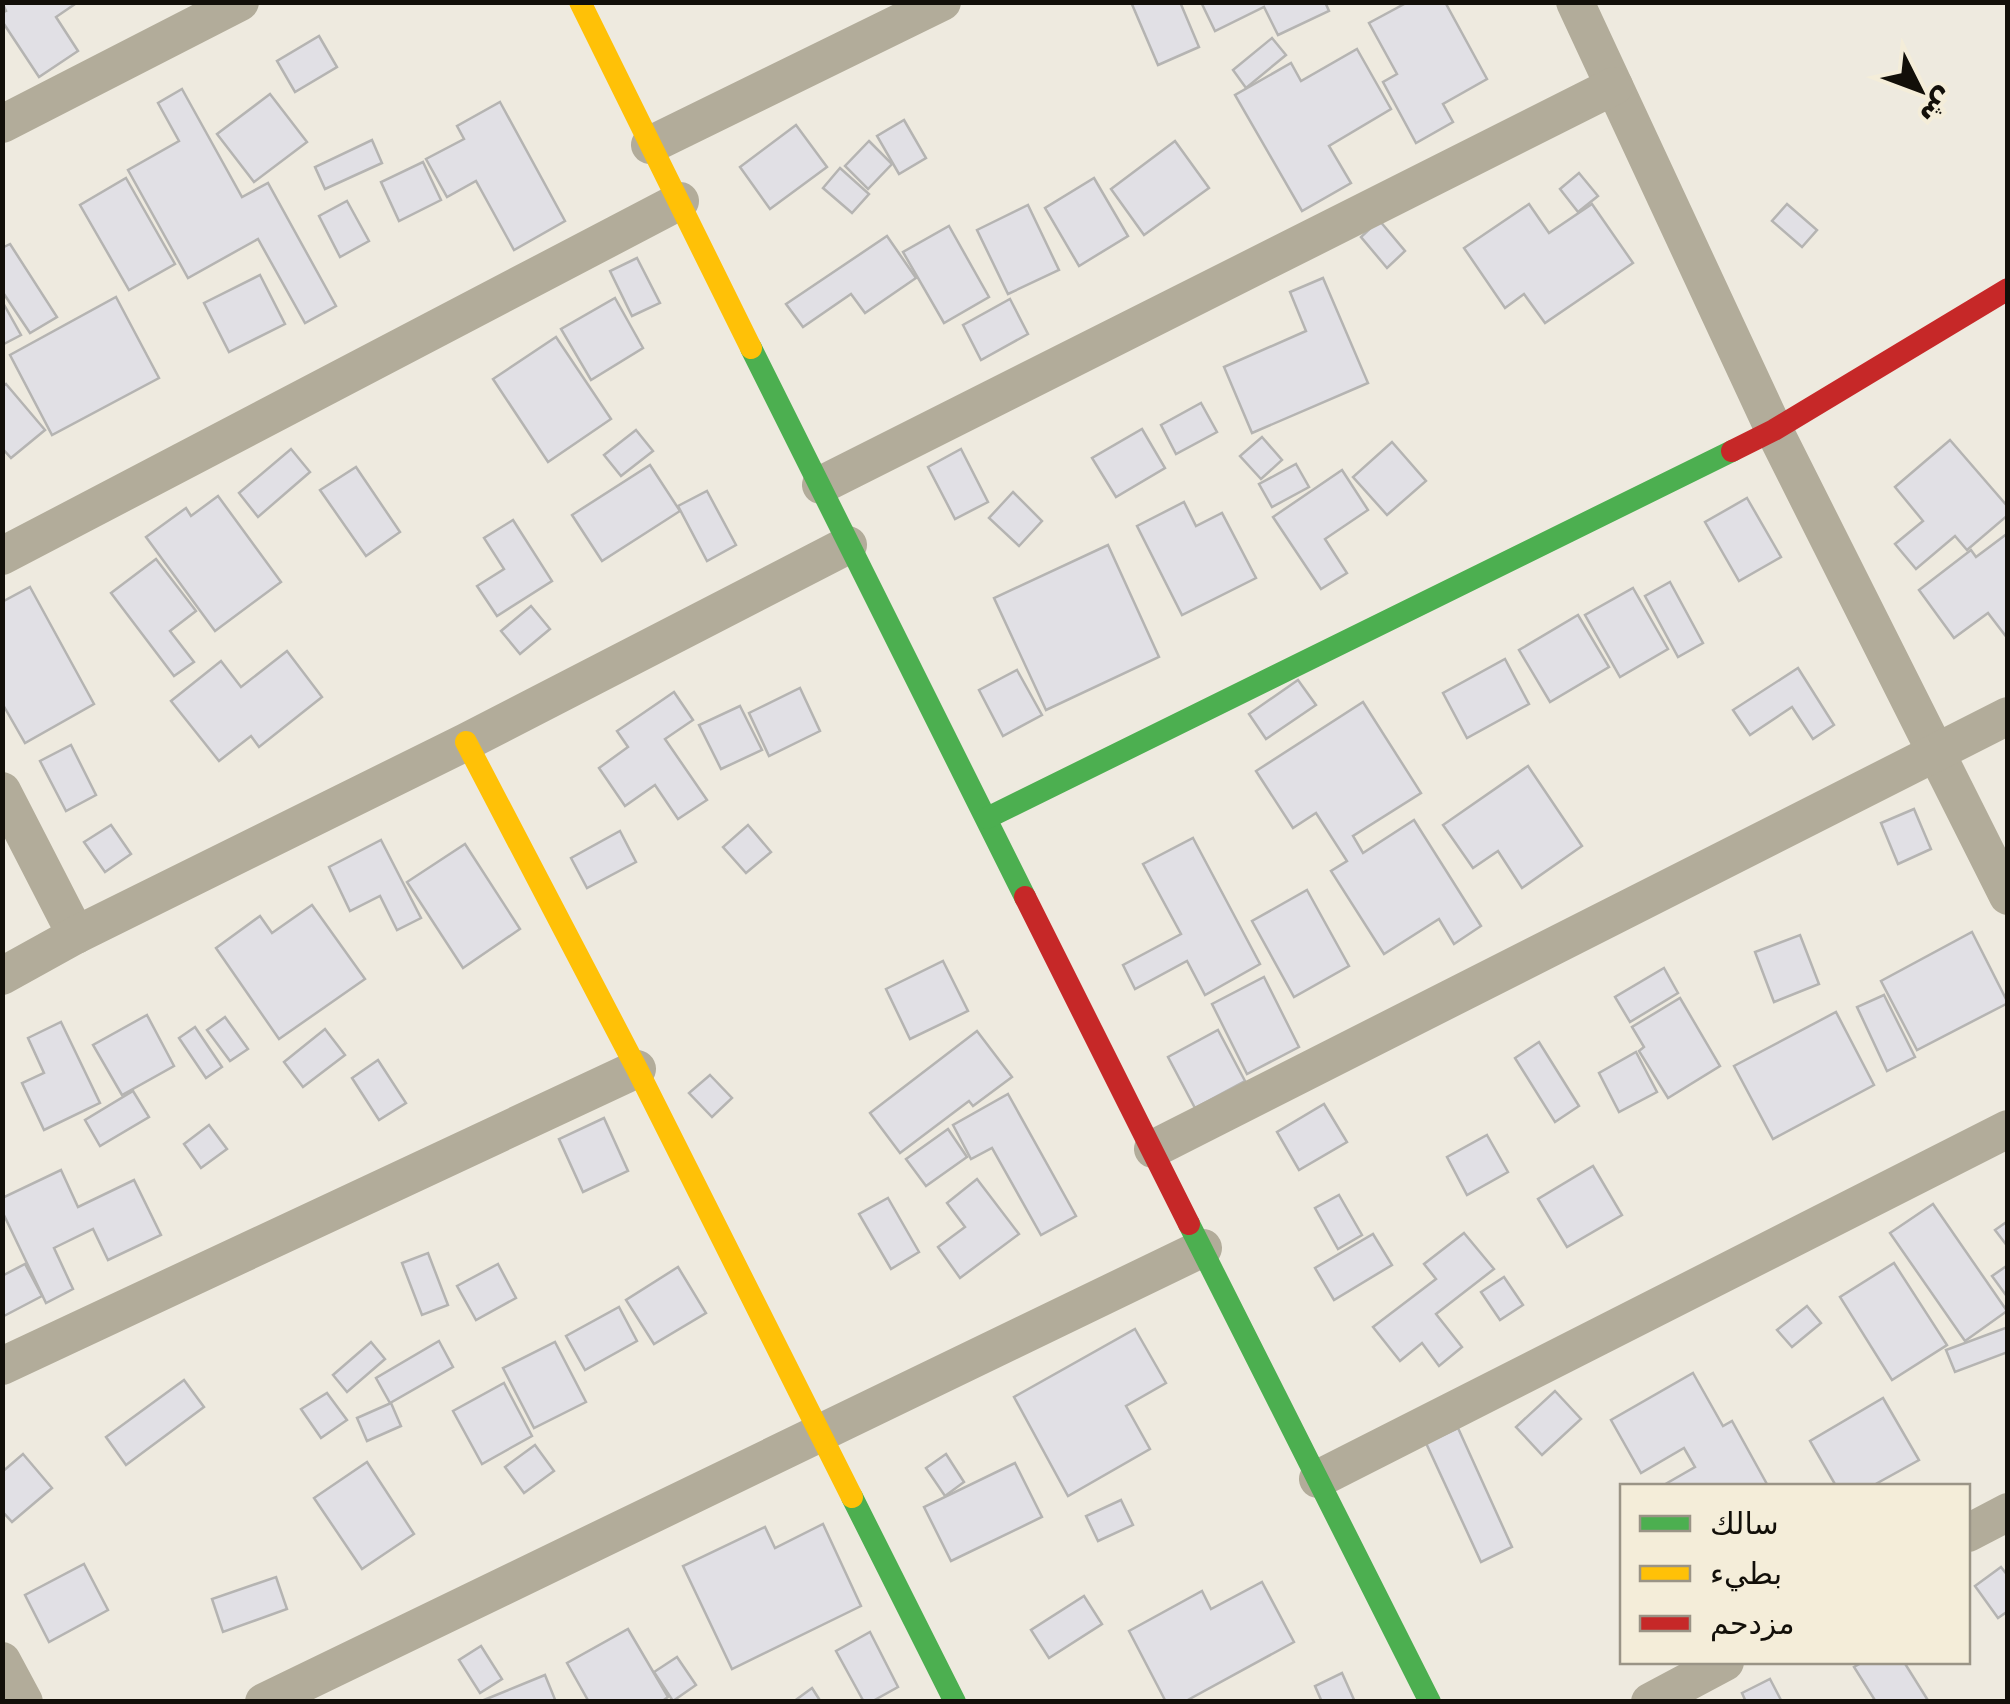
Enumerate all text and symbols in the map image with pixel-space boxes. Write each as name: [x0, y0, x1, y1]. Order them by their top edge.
north arrow: [1870, 40, 1970, 140]
text: ش: [1913, 81, 1963, 132]
legend: [1620, 1484, 1970, 1664]
text: سالك: [1710, 1506, 1779, 1541]
text: بطيء: [1710, 1556, 1782, 1592]
text: مزدحم: [1710, 1606, 1795, 1642]

